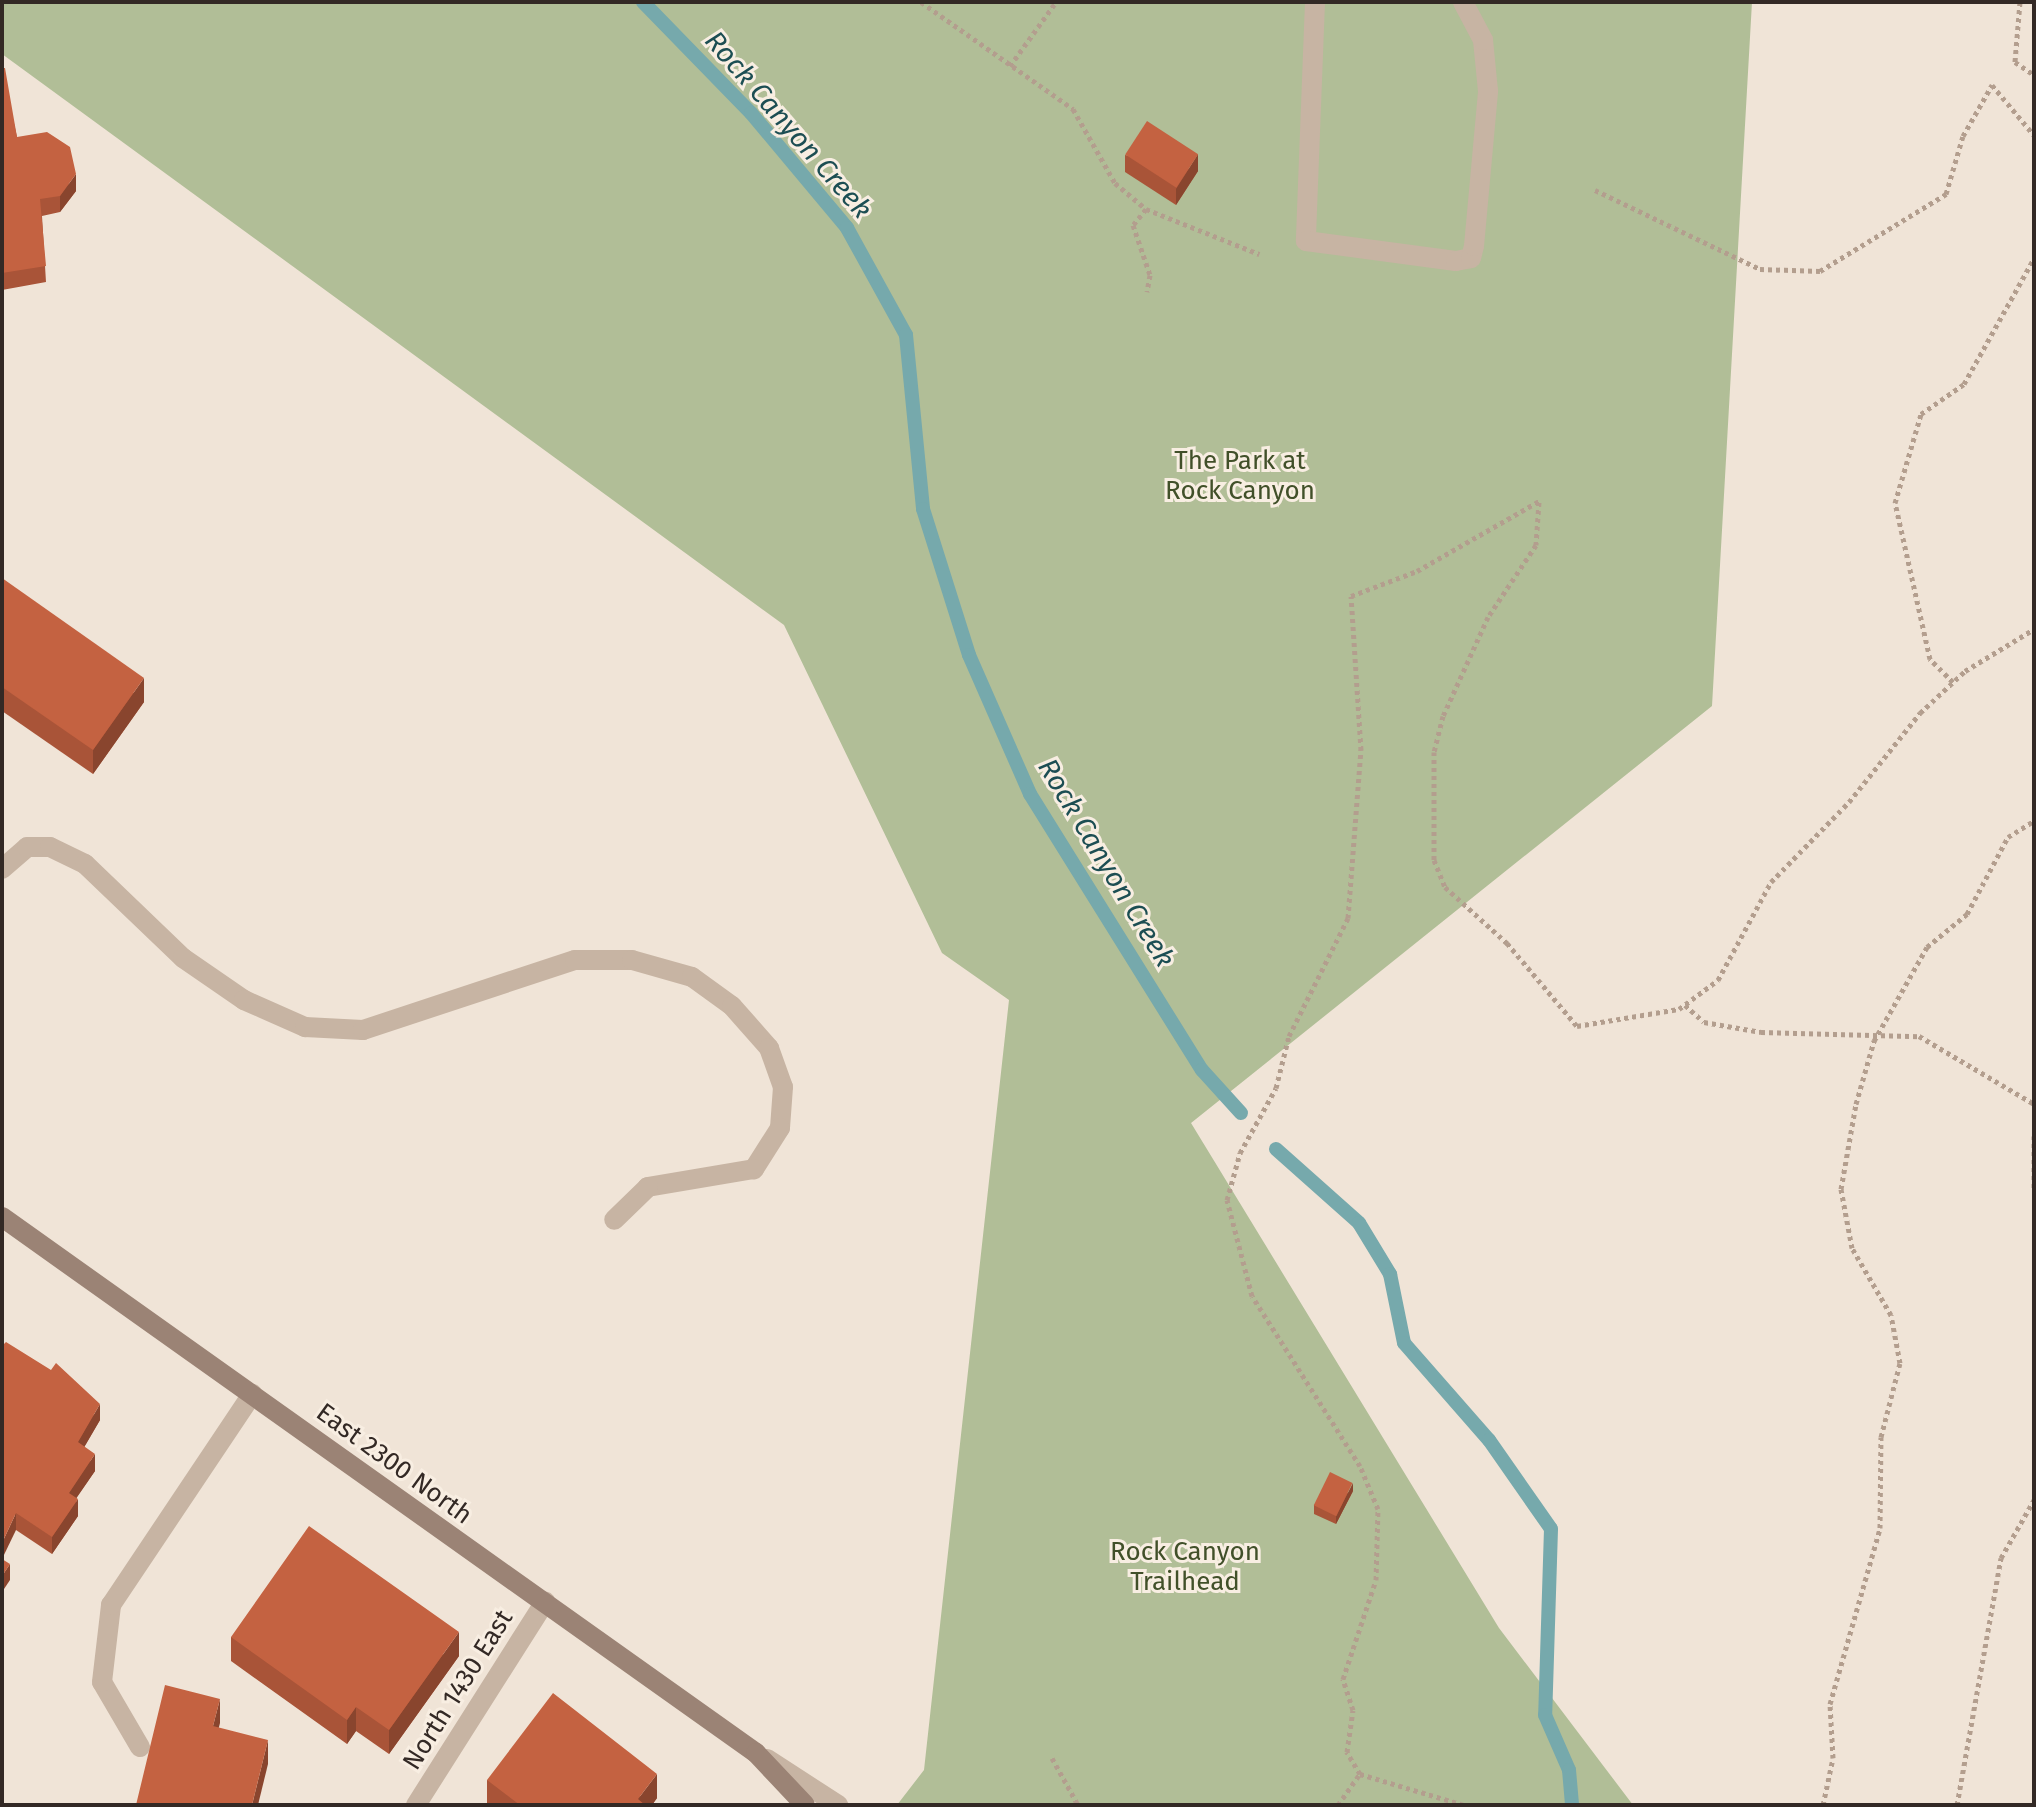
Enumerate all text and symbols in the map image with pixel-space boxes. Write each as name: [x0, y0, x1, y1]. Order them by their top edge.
water label: Rock Canyon Creek: [697, 24, 879, 226]
park label: The Park at Rock Canyon: [1165, 445, 1315, 506]
water label: Rock Canyon Creek: [1030, 753, 1182, 973]
street label: East 2300 North: [310, 1397, 478, 1531]
park label: Rock Canyon Trailhead: [1110, 1536, 1260, 1598]
street label: North 1430 East: [396, 1604, 520, 1776]

